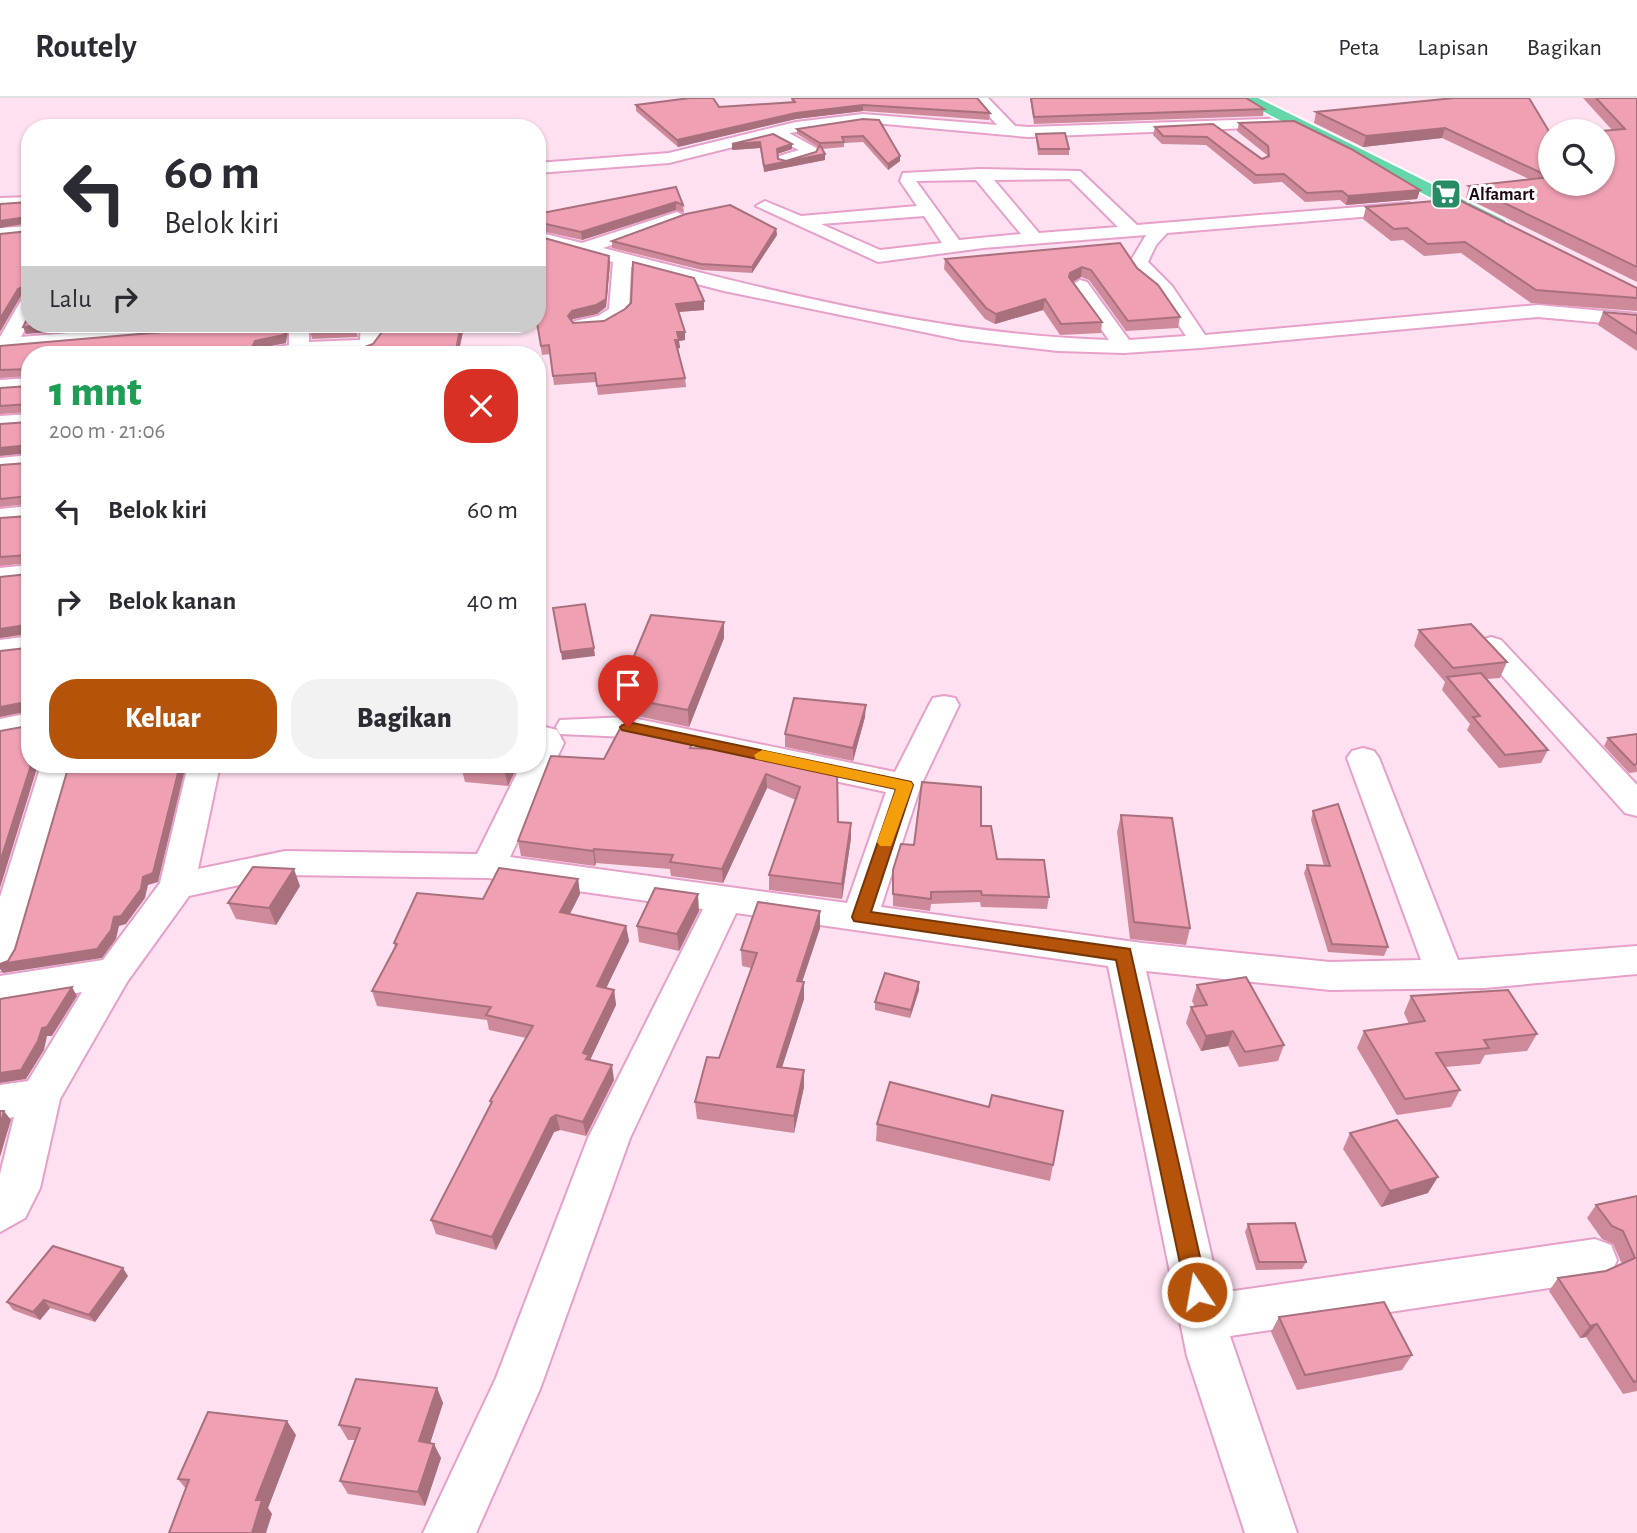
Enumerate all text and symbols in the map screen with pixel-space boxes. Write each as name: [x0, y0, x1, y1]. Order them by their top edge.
text: Routely: [35, 31, 137, 64]
text: Peta: [1338, 36, 1380, 60]
text: Lapisan: [1418, 36, 1489, 60]
text: Bagikan: [1527, 36, 1602, 60]
map controls: [1538, 119, 1615, 196]
button: search: [1538, 119, 1615, 196]
icon: left: [49, 147, 140, 238]
text: 60 m: [164, 149, 260, 198]
supermarket icon: Alfamart: [1429, 177, 1463, 211]
place label: Alfamart: [1469, 186, 1535, 204]
text: Belok kiri: [164, 207, 280, 239]
icon: right: [106, 280, 144, 318]
text: Lalu: [49, 286, 92, 312]
button: close: [444, 369, 518, 443]
text: 1 mnt: [49, 371, 142, 413]
text: 200 m · 21:06: [49, 420, 165, 443]
icon: left: [49, 492, 87, 530]
text: Belok kiri: [108, 497, 207, 523]
text: 60 m: [467, 497, 518, 523]
icon: right: [49, 583, 87, 621]
text: Belok kanan: [108, 588, 236, 614]
text: 40 m: [467, 588, 518, 614]
pin: [598, 655, 658, 727]
icon: arrive: [609, 666, 647, 704]
button: Keluar: [49, 679, 277, 759]
button: Bagikan: [291, 679, 518, 759]
position arrow: [1160, 1255, 1234, 1329]

